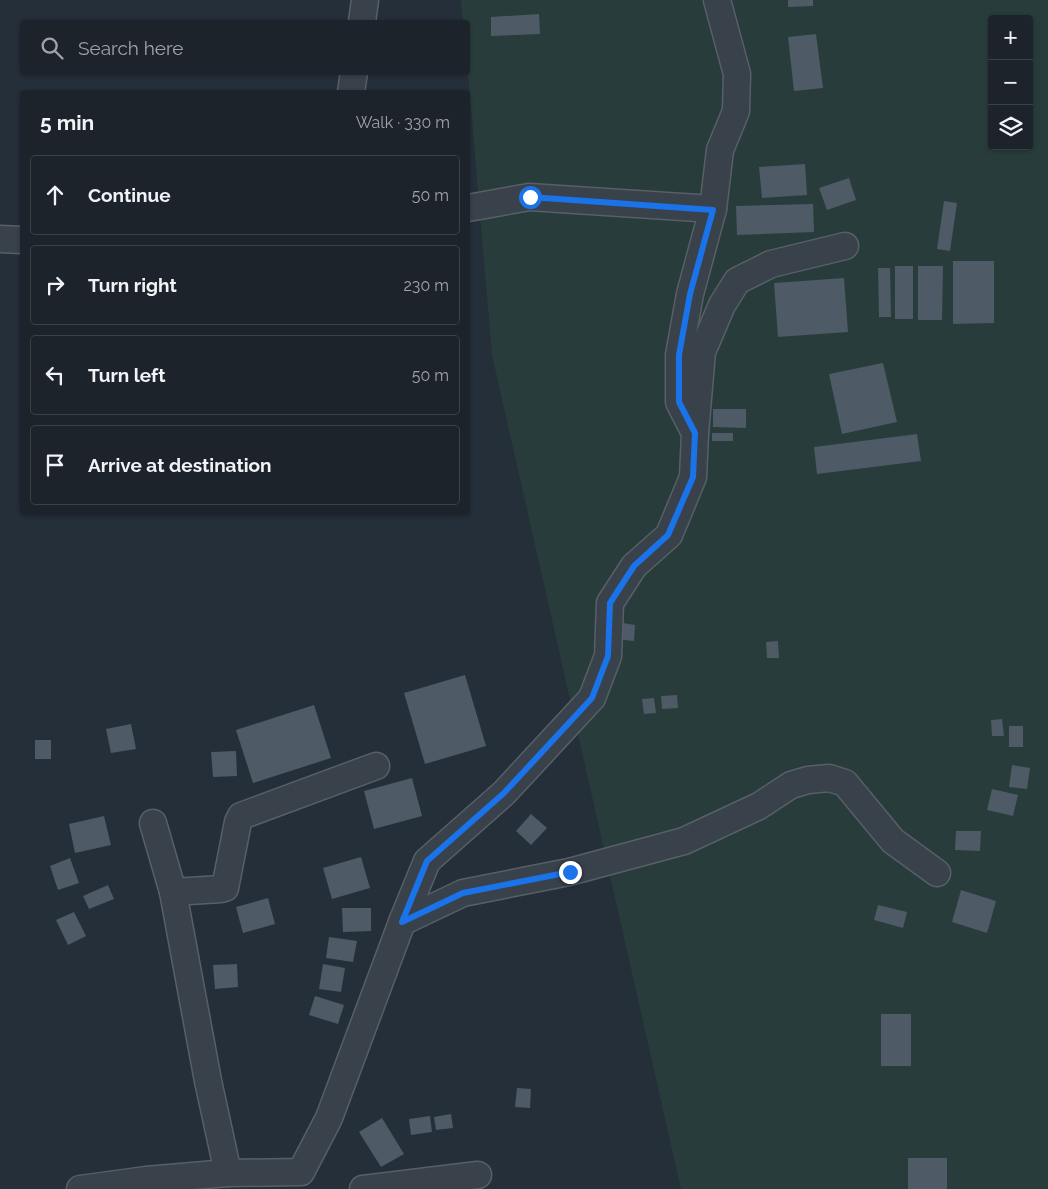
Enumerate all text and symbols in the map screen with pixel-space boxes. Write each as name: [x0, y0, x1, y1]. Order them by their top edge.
map controls: [988, 15, 1033, 150]
button: +: [988, 15, 1033, 60]
search box: [20, 20, 470, 75]
icon: search: [38, 34, 66, 62]
text: Search here: [78, 37, 184, 59]
button: −: [988, 60, 1033, 105]
button: layers: [988, 105, 1033, 150]
text: 5 min: [40, 110, 94, 135]
text: Walk · 330 m: [356, 113, 450, 132]
icon: ahead: [41, 181, 69, 209]
text: Continue: [88, 184, 171, 206]
text: 50 m: [412, 186, 449, 205]
route start: [519, 186, 542, 209]
icon: right: [41, 271, 69, 299]
text: Turn right: [88, 274, 177, 296]
text: 230 m: [404, 276, 449, 295]
icon: left: [41, 361, 69, 389]
text: Turn left: [88, 364, 165, 386]
text: 50 m: [412, 366, 449, 385]
icon: arrive: [41, 451, 69, 479]
text: Arrive at destination: [88, 454, 272, 476]
route end: [559, 861, 582, 884]

